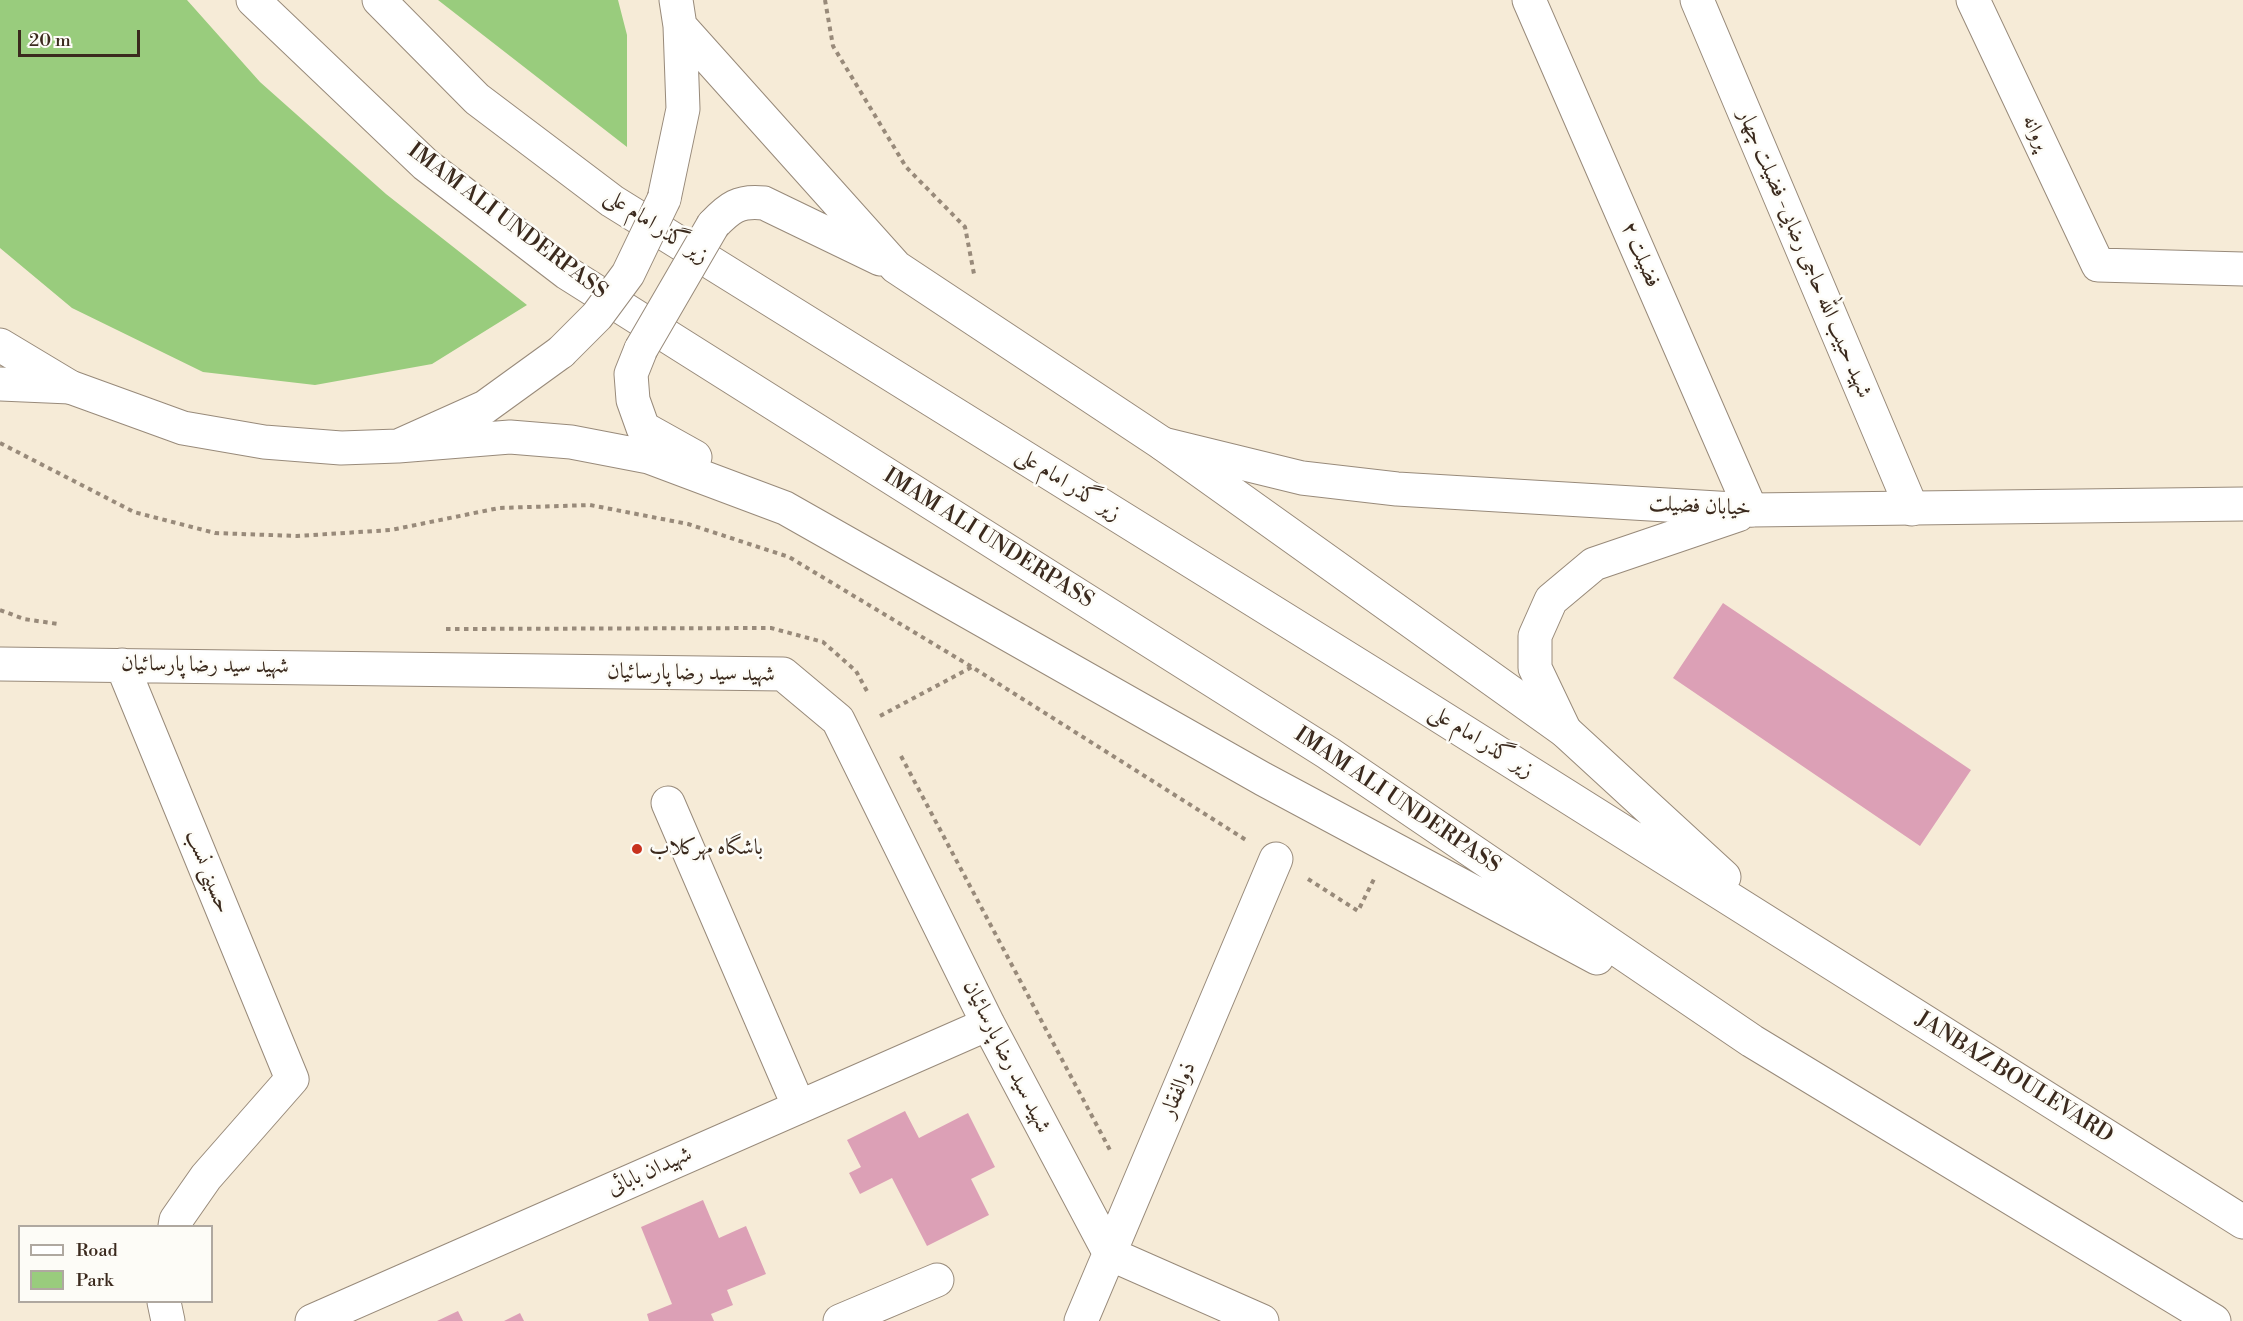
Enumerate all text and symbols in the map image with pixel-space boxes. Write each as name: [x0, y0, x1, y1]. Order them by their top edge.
scale bar: [21, 18, 142, 56]
text: 20 m: [29, 29, 71, 52]
street label: شهید حبیب الله حاجی رضایی- فضیلت چهار: [1731, 106, 1877, 402]
street label: پروانه: [2015, 111, 2055, 155]
street label: IMAM ALI UNDERPASS: [402, 138, 612, 306]
street label: زیر گذر امام علی: [599, 184, 713, 270]
street label: فضیلت ۲: [1614, 218, 1666, 292]
street label: زیر گذر امام علی: [1011, 442, 1125, 528]
street label: IMAM ALI UNDERPASS: [878, 463, 1098, 615]
street label: خیابان فضیلت: [1648, 491, 1752, 523]
street label: شهید سید رضا پارسائیان: [121, 651, 289, 681]
street label: شهید سید رضا پارسائیان: [607, 659, 775, 689]
street label: زیر گذر امام علی: [1424, 699, 1538, 785]
street label: IMAM ALI UNDERPASS: [1289, 722, 1505, 880]
street label: حسینی نسب: [178, 826, 236, 918]
place label: باشگاه مهرکلاب: [649, 836, 763, 862]
marker: باشگاه مهرکلاب: [630, 842, 644, 856]
street label: شهید سید رضا پارسائیان: [956, 976, 1056, 1138]
street label: JANBAZ BOULEVARD: [1911, 1007, 2117, 1149]
street label: ذوالفقار: [1156, 1058, 1202, 1122]
street label: شهیدان بابائی: [604, 1142, 696, 1202]
legend: [18, 1225, 213, 1303]
text: Road: [76, 1239, 118, 1262]
text: Park: [76, 1269, 113, 1292]

